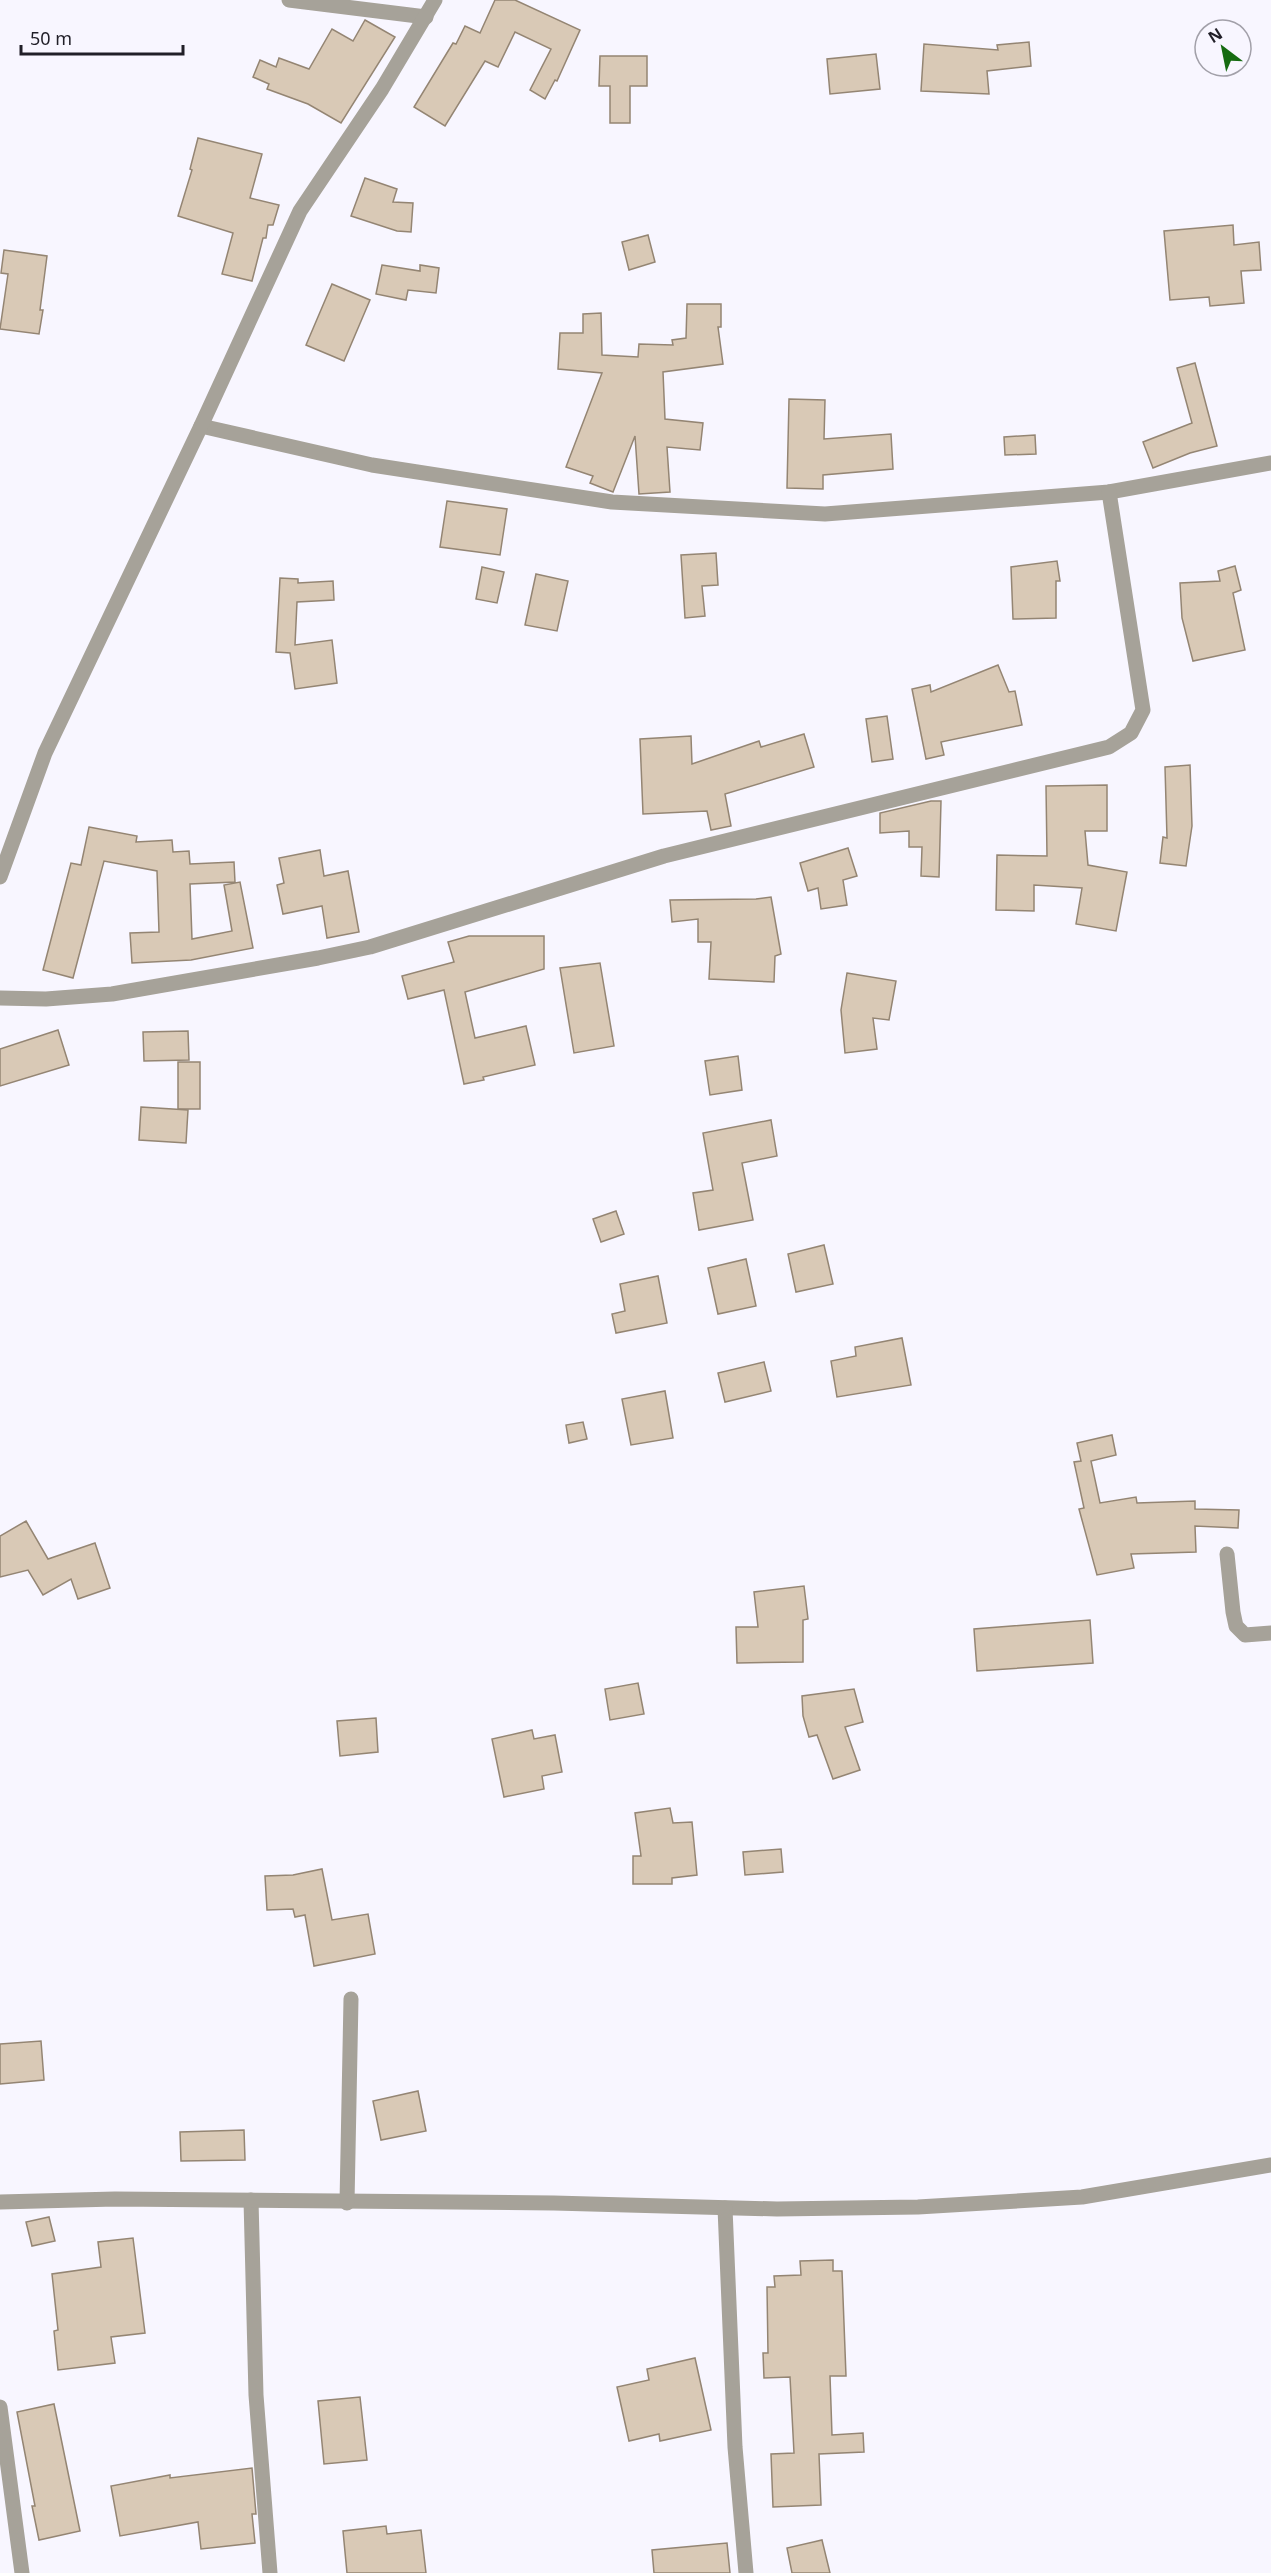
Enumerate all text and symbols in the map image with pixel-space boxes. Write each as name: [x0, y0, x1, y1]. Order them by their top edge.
scale bar: [21, 18, 183, 56]
north arrow: [1193, 18, 1253, 78]
text: N: [1204, 23, 1226, 48]
text: 50 m: [30, 26, 72, 50]

